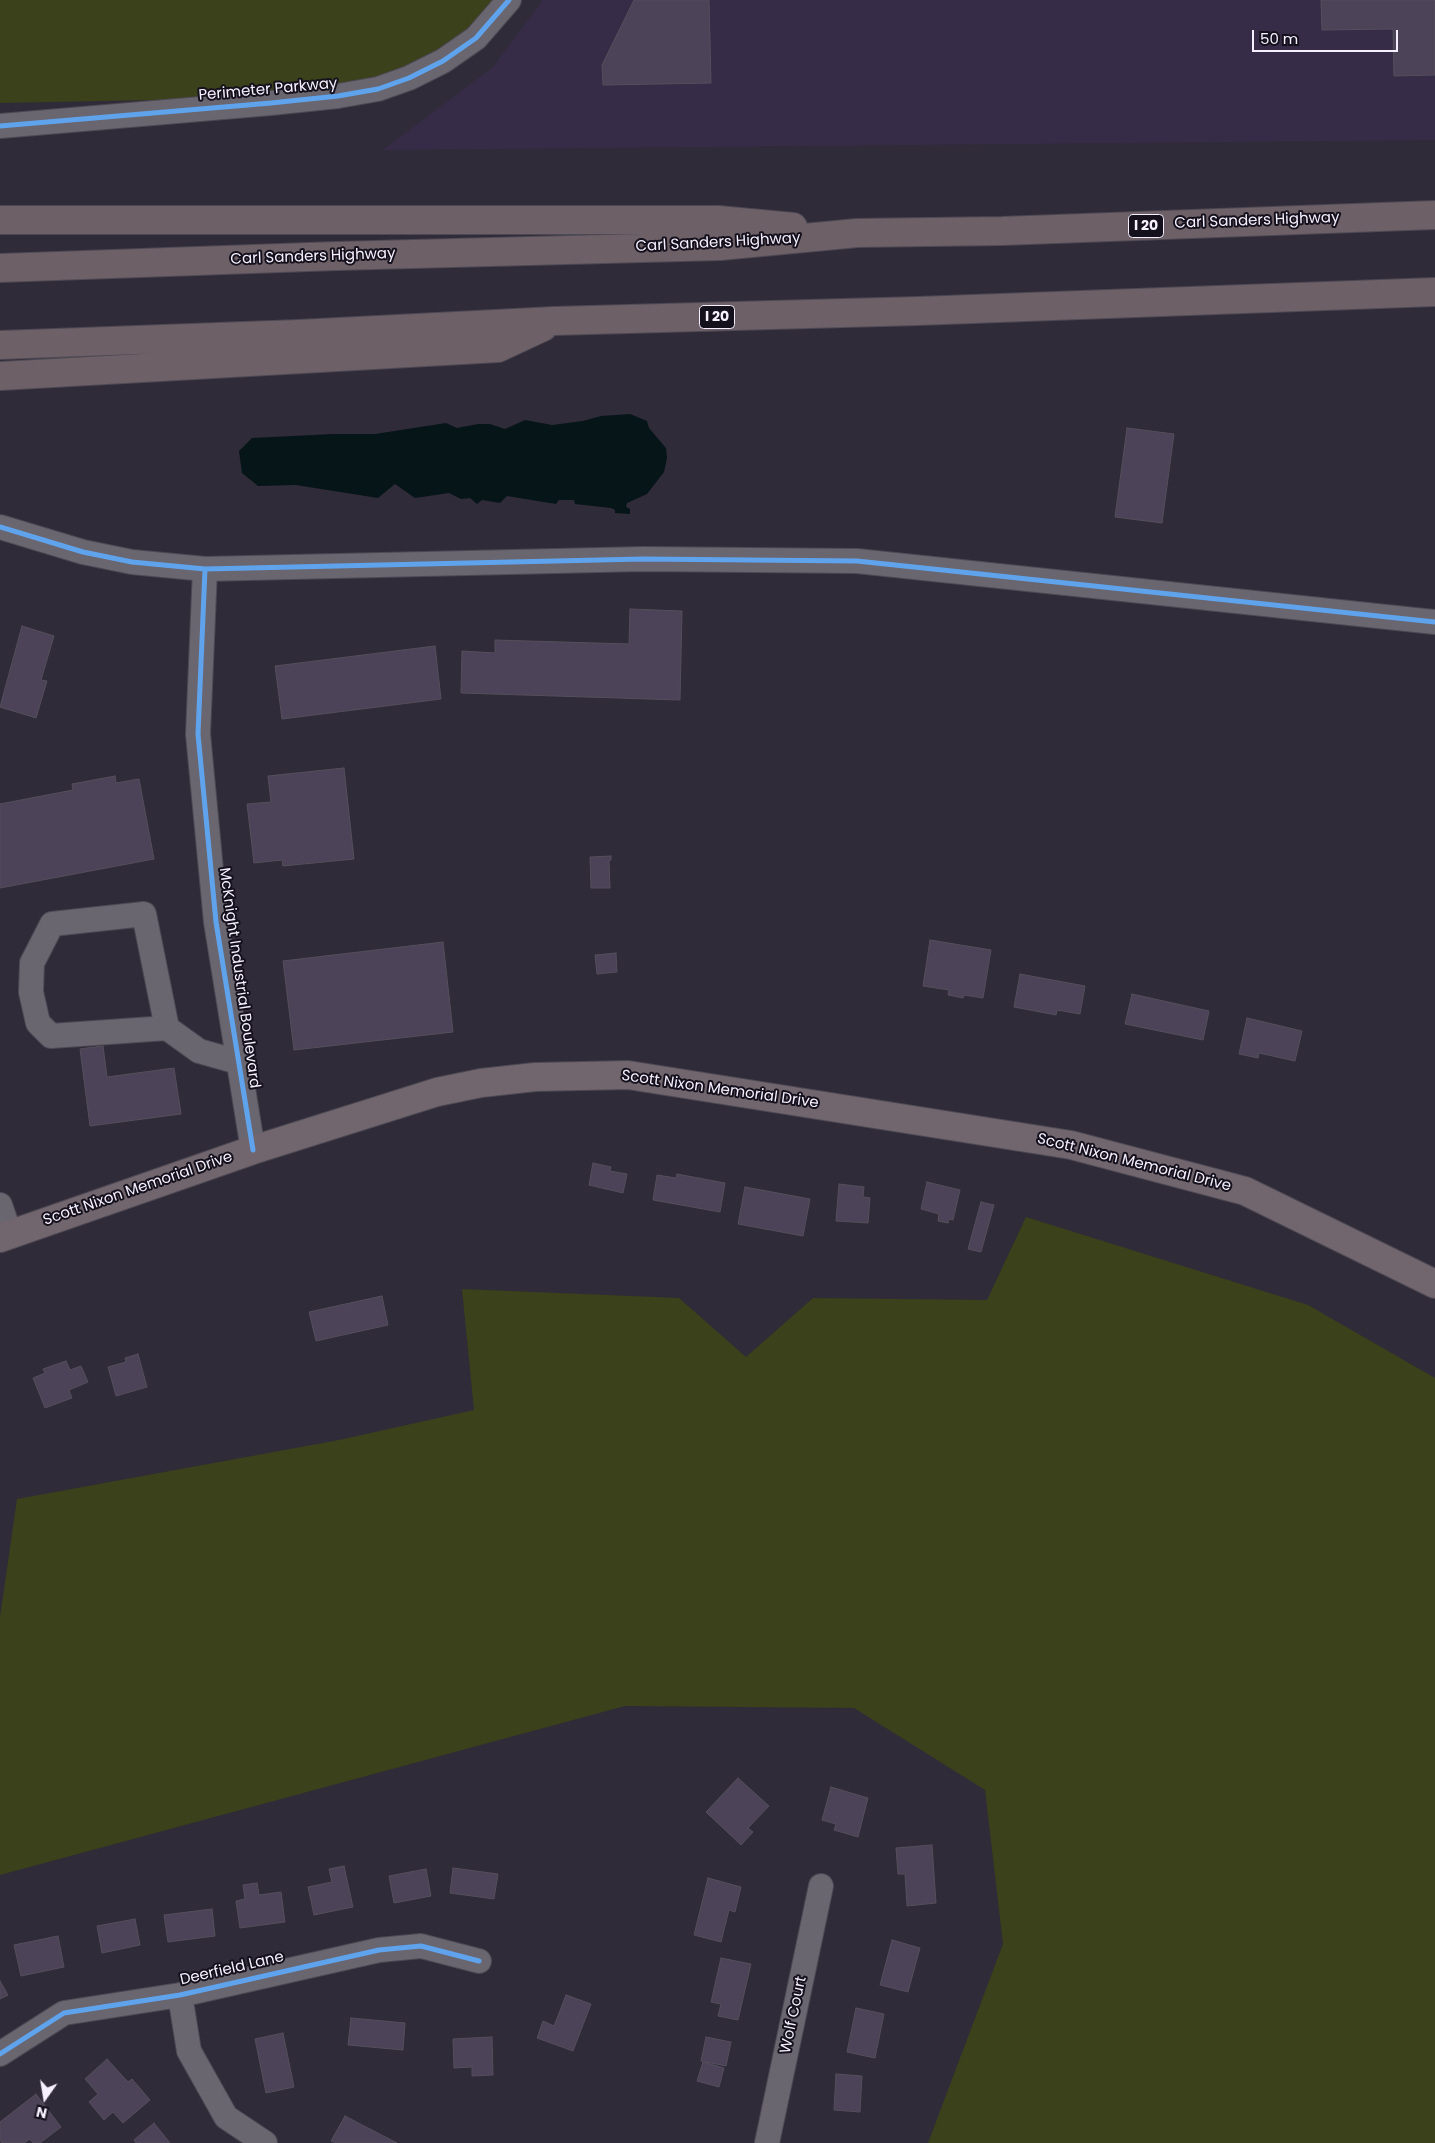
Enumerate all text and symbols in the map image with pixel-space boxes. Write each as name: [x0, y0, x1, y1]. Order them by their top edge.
scale bar: [1255, 20, 1401, 52]
text: 50 m: [1260, 28, 1298, 49]
street label: Perimeter Parkway: [198, 75, 338, 105]
street label: Carl Sanders Highway: [1174, 209, 1340, 233]
road number: I 20: [1128, 215, 1164, 238]
street label: Carl Sanders Highway: [635, 230, 801, 256]
street label: Carl Sanders Highway: [230, 245, 396, 269]
road number: I 20: [700, 306, 734, 328]
street label: McKnight Industrial Boulevard: [215, 867, 263, 1089]
street label: Scott Nixon Memorial Drive: [620, 1067, 820, 1113]
street label: Scott Nixon Memorial Drive: [1035, 1130, 1233, 1196]
street label: Scott Nixon Memorial Drive: [41, 1148, 235, 1230]
street label: Deerfield Lane: [178, 1948, 286, 1990]
street label: Wolf Court: [777, 1975, 811, 2055]
north arrow: [20, 2073, 70, 2123]
text: N: [34, 2102, 49, 2124]

